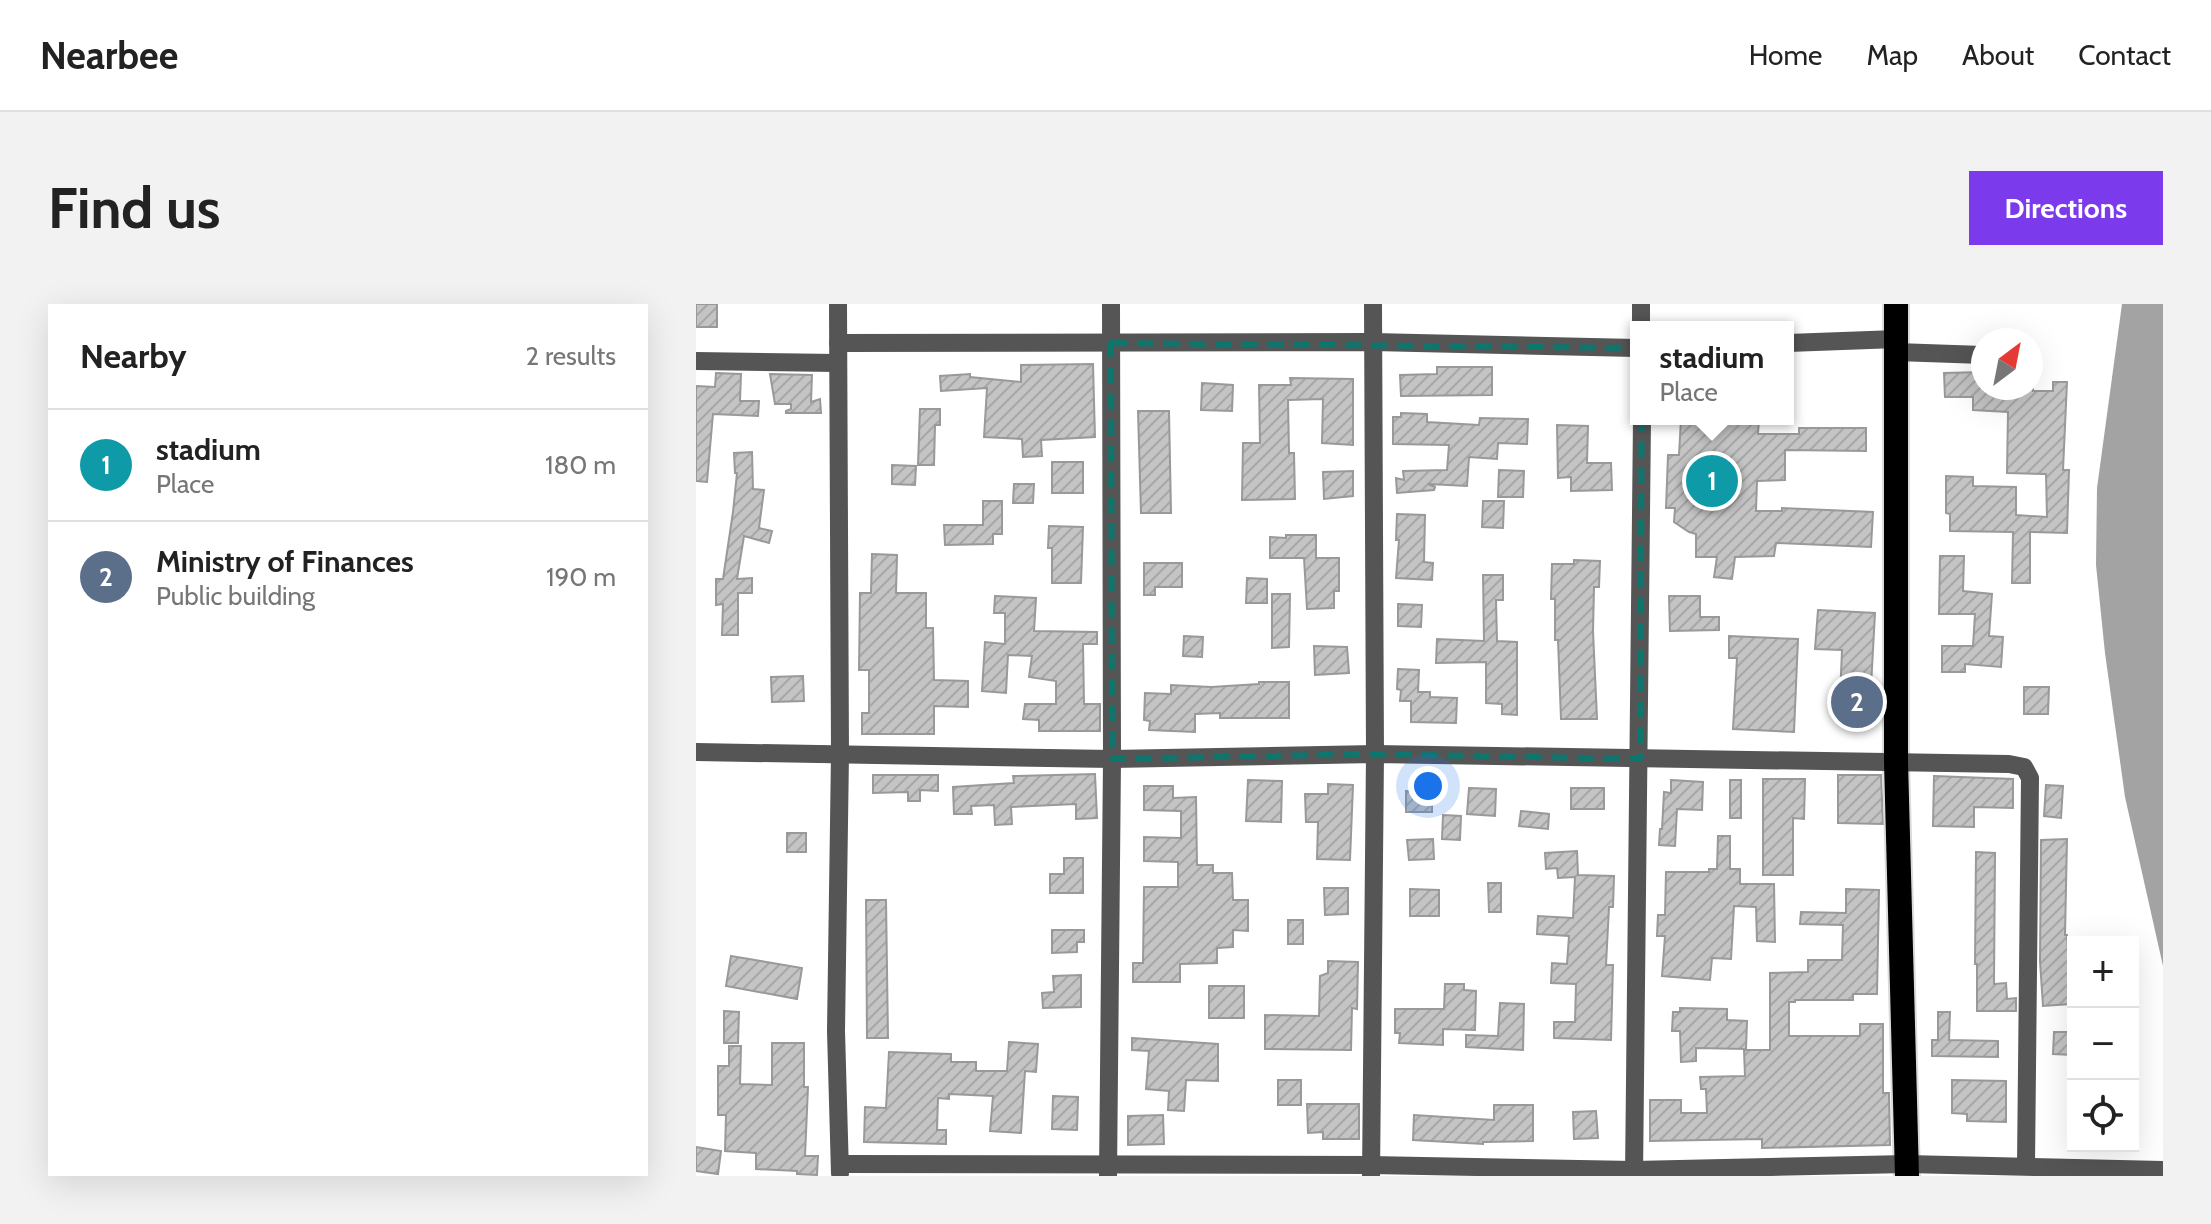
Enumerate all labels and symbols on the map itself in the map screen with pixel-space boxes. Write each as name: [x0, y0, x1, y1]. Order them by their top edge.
north arrow: [1971, 328, 2043, 400]
pin: 1: [1686, 451, 1738, 511]
pin: 2: [1831, 672, 1883, 732]
your location: [1408, 766, 1448, 806]

